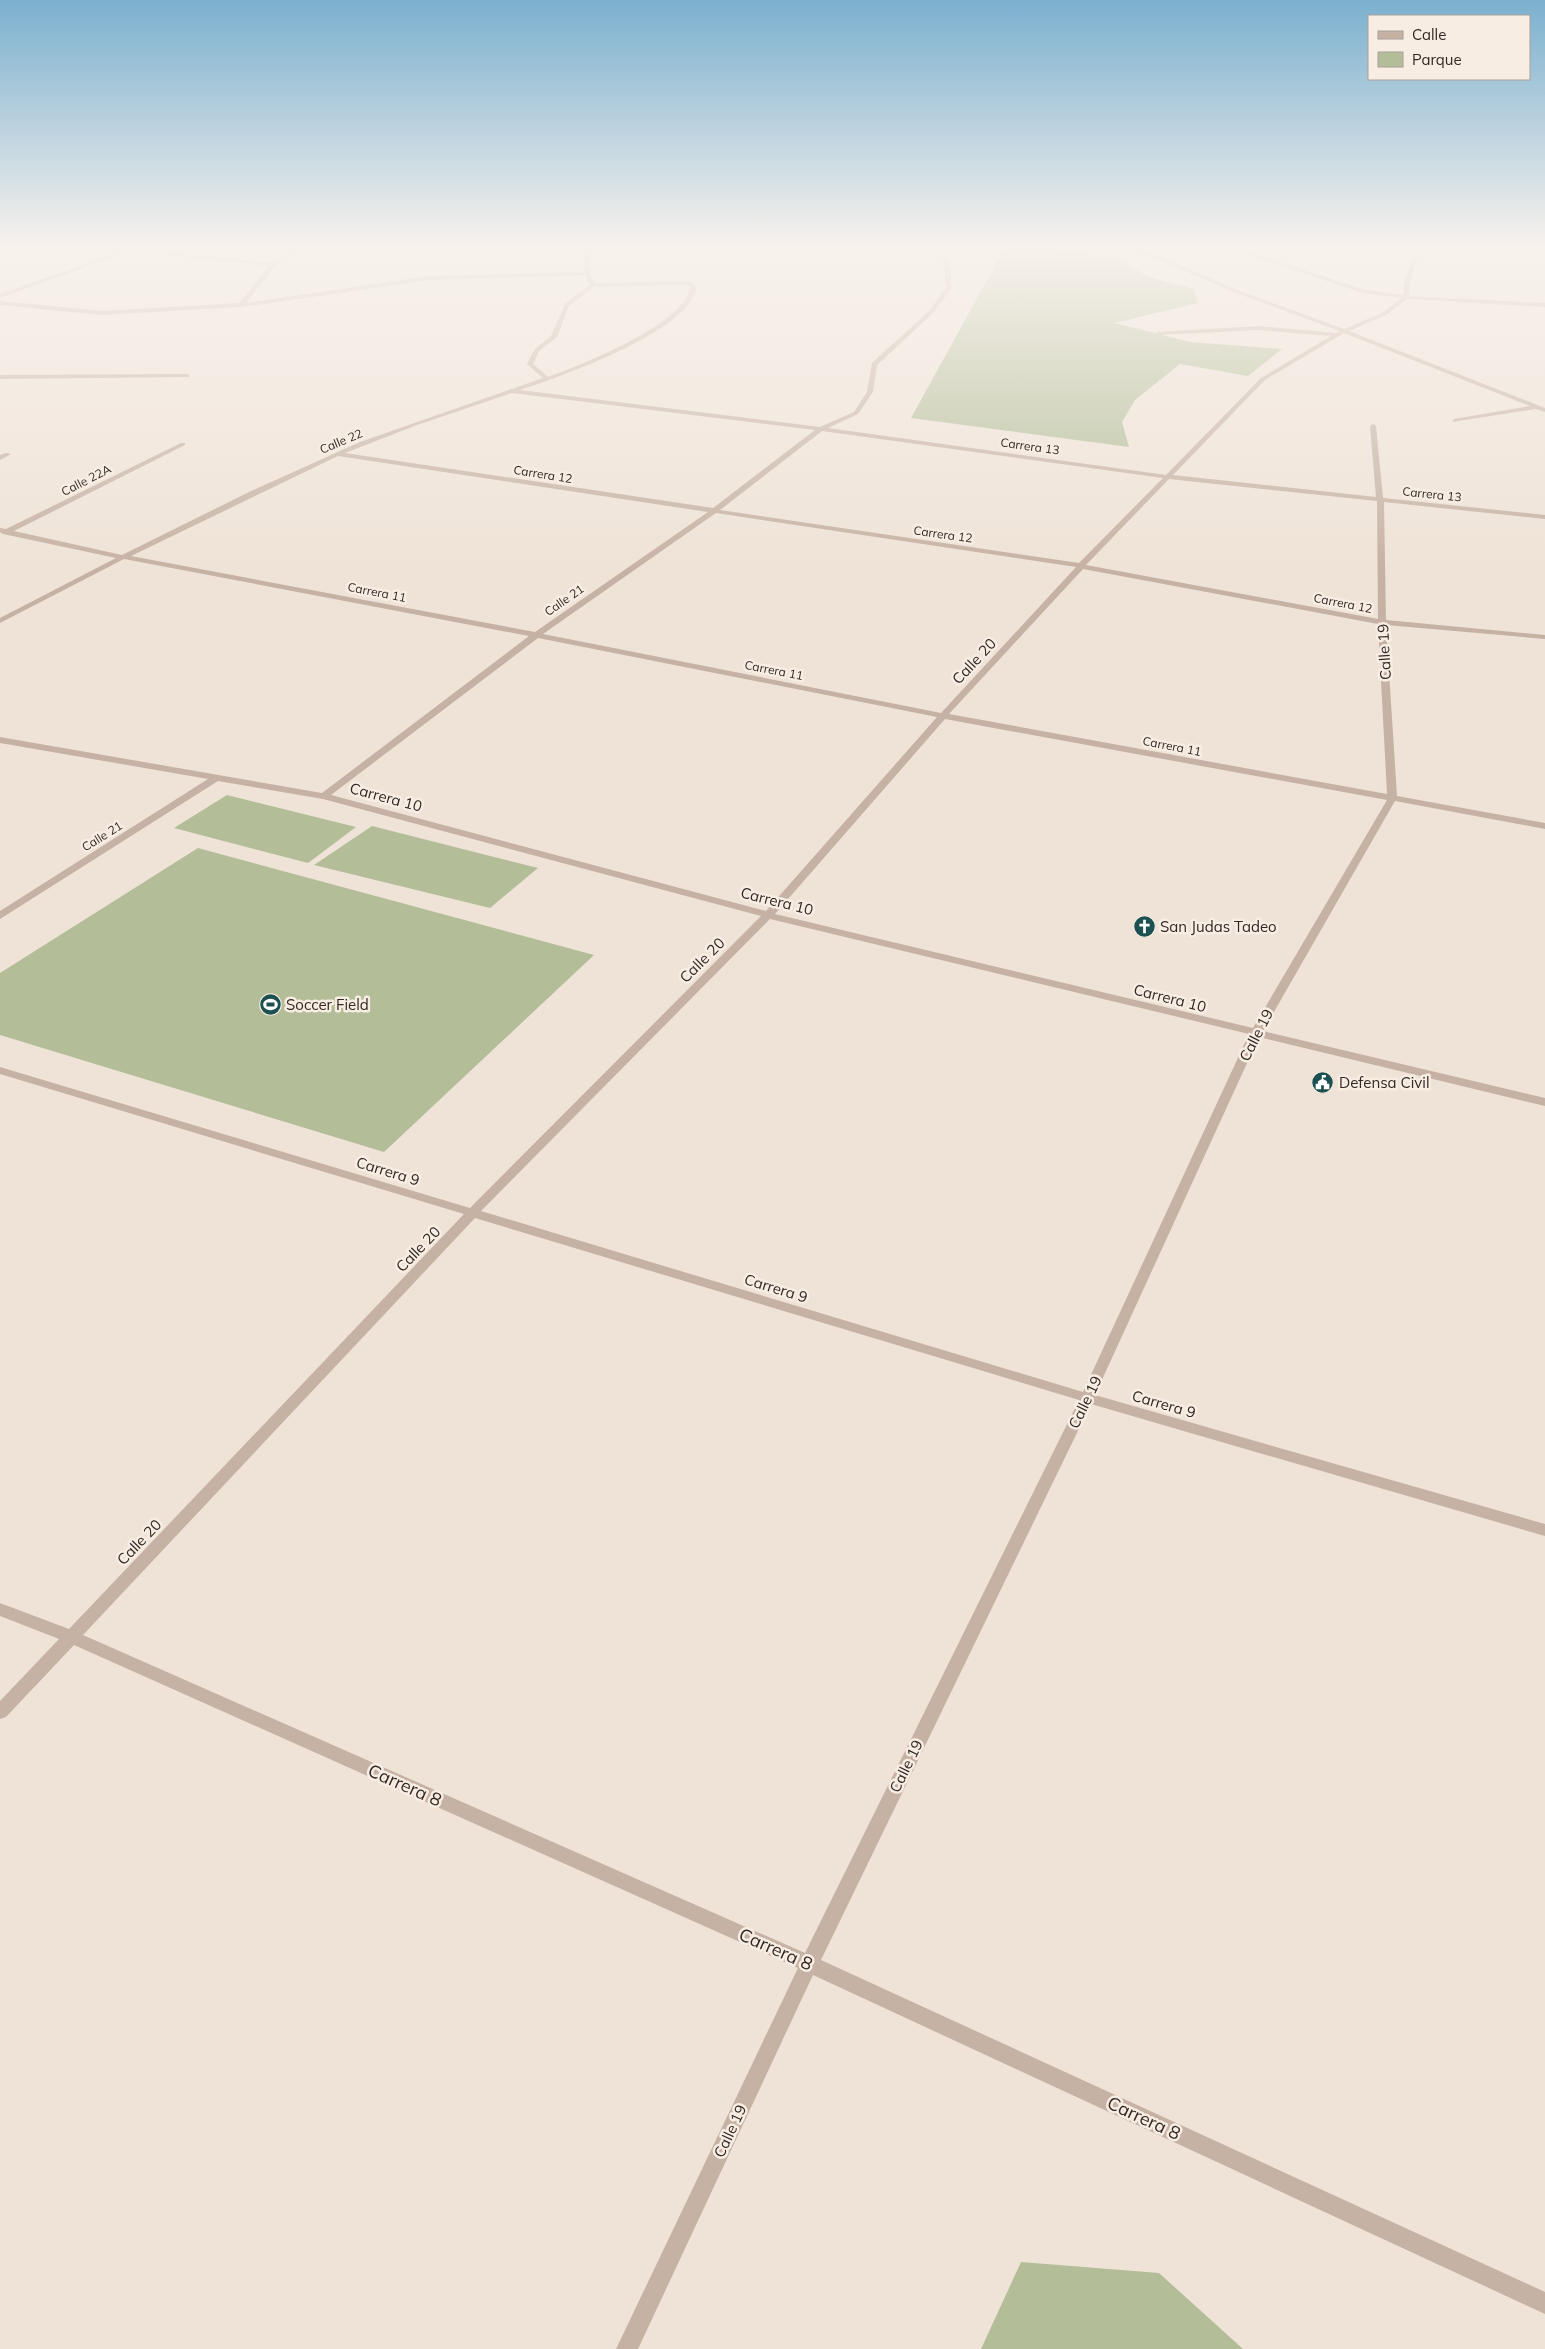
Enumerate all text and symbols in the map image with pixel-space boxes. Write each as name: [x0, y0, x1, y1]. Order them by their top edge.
legend: [1368, 15, 1530, 80]
text: Calle: [1412, 25, 1446, 44]
text: Parque: [1412, 50, 1462, 69]
street label: Calle 22: [317, 425, 365, 457]
street label: Carrera 13: [1000, 434, 1060, 458]
street label: Calle 22A: [59, 461, 114, 499]
street label: Carrera 12: [512, 462, 574, 486]
street label: Carrera 13: [1402, 483, 1462, 505]
street label: Carrera 12: [913, 522, 973, 546]
street label: Carrera 11: [346, 579, 408, 605]
street label: Calle 21: [541, 581, 587, 619]
street label: Carrera 12: [1312, 590, 1374, 616]
street label: Calle 19: [1373, 623, 1395, 681]
street label: Calle 20: [948, 634, 1000, 688]
street label: Carrera 11: [743, 657, 805, 683]
street label: Carrera 11: [1141, 733, 1203, 759]
street label: Carrera 10: [348, 778, 424, 816]
street label: Calle 21: [79, 818, 125, 854]
street label: Carrera 10: [739, 883, 815, 919]
church icon: San Judas Tadeo: [1132, 914, 1156, 938]
place label: San Judas Tadeo: [1160, 917, 1277, 936]
street label: Calle 20: [675, 933, 729, 987]
street label: Carrera 10: [1132, 980, 1208, 1016]
sports icon: Soccer Field: [258, 992, 282, 1016]
place label: Soccer Field: [286, 995, 369, 1014]
street label: Calle 19: [1235, 1006, 1277, 1064]
public building icon: Defensa Civil: [1311, 1070, 1335, 1094]
place label: Defensa Civil: [1339, 1073, 1429, 1092]
street label: Carrera 9: [354, 1152, 422, 1190]
street label: Calle 20: [392, 1222, 444, 1276]
street label: Carrera 9: [742, 1269, 810, 1307]
street label: Calle 19: [1064, 1373, 1106, 1431]
street label: Carrera 9: [1130, 1386, 1198, 1422]
street label: Calle 20: [113, 1515, 165, 1569]
street label: Calle 19: [885, 1737, 927, 1795]
street label: Carrera 8: [365, 1759, 445, 1811]
street label: Carrera 8: [736, 1923, 816, 1975]
street label: Carrera 8: [1104, 2091, 1184, 2145]
street label: Calle 19: [710, 2102, 750, 2160]

